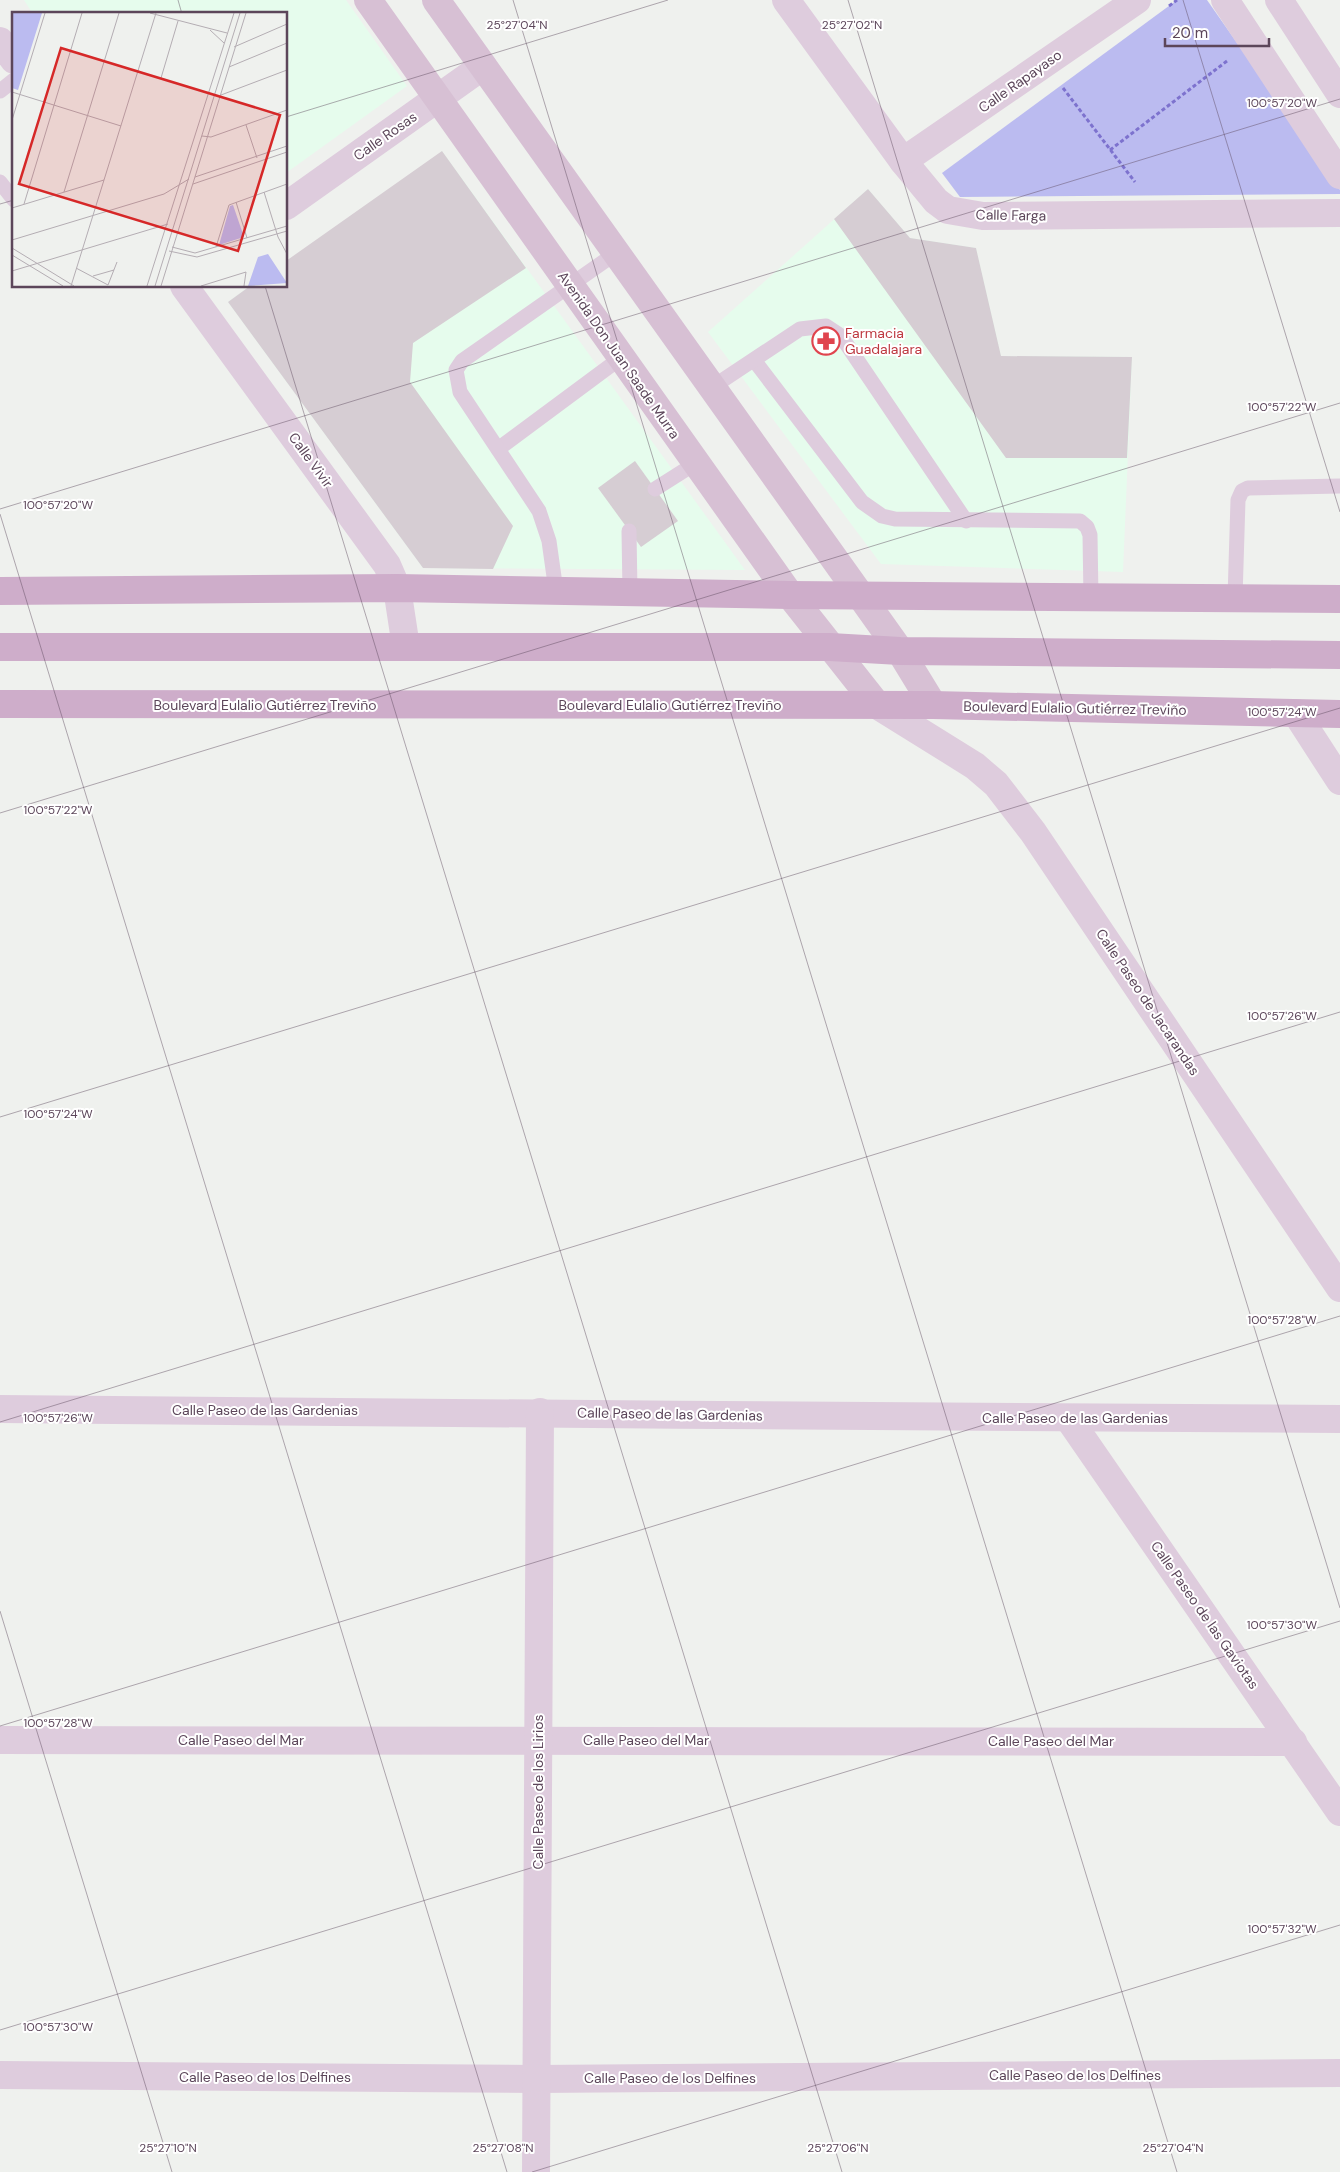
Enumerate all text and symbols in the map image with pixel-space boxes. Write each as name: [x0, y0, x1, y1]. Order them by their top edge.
inset map: [12, 12, 288, 288]
scale bar: [1165, 15, 1269, 47]
text: 25°27'04"N: [486, 17, 548, 33]
text: 25°27'02"N: [822, 17, 882, 33]
text: 20 m: [1172, 23, 1208, 43]
street label: Calle Rapayaso: [975, 46, 1065, 116]
text: 100°57'20"W: [1247, 95, 1317, 111]
street label: Calle Rosas: [350, 108, 420, 164]
street label: Calle Farga: [976, 205, 1046, 225]
street label: Avenida Don Juan Saade Murra: [554, 268, 684, 442]
place label: Farmacia Guadalajara: [845, 324, 922, 358]
pharmacy icon: Farmacia Guadalajara: [811, 326, 841, 356]
text: 100°57'22"W: [1247, 399, 1317, 415]
street label: Calle Vivir: [285, 429, 337, 491]
text: 100°57'20"W: [23, 497, 93, 513]
street label: Boulevard Eulalio Gutiérrez Treviño: [153, 696, 377, 714]
street label: Boulevard Eulalio Gutiérrez Treviño: [558, 696, 782, 714]
street label: Boulevard Eulalio Gutiérrez Treviño: [963, 697, 1187, 719]
text: 100°57'24"W: [1247, 704, 1317, 720]
text: 100°57'22"W: [23, 802, 93, 818]
street label: Calle Paseo de Jacarandas: [1092, 925, 1204, 1079]
text: 100°57'26"W: [1247, 1008, 1317, 1024]
text: 100°57'24"W: [23, 1106, 93, 1122]
text: 100°57'28"W: [1247, 1312, 1317, 1328]
street label: Calle Paseo de las Gardenias: [172, 1401, 358, 1419]
street label: Calle Paseo de las Gardenias: [577, 1403, 763, 1425]
street label: Calle Paseo de las Gardenias: [982, 1409, 1168, 1427]
text: 100°57'26"W: [23, 1410, 93, 1426]
street label: Calle Paseo de las Gaviotas: [1147, 1537, 1263, 1693]
text: 100°57'30"W: [1247, 1617, 1318, 1633]
street label: Calle Paseo de los Lirios: [529, 1714, 547, 1870]
text: 100°57'28"W: [23, 1715, 93, 1731]
street label: Calle Paseo del Mar: [178, 1731, 304, 1749]
street label: Calle Paseo del Mar: [583, 1731, 709, 1749]
street label: Calle Paseo del Mar: [988, 1732, 1114, 1750]
text: 100°57'32"W: [1247, 1921, 1317, 1937]
text: 100°57'30"W: [23, 2019, 94, 2035]
street label: Calle Paseo de los Delfines: [989, 2066, 1161, 2084]
street label: Calle Paseo de los Delfines: [179, 2068, 351, 2086]
street label: Calle Paseo de los Delfines: [584, 2069, 756, 2087]
text: 25°27'10"N: [139, 2140, 197, 2156]
text: 25°27'08"N: [472, 2140, 534, 2156]
text: 25°27'06"N: [807, 2140, 869, 2156]
text: 25°27'04"N: [1142, 2140, 1204, 2156]

